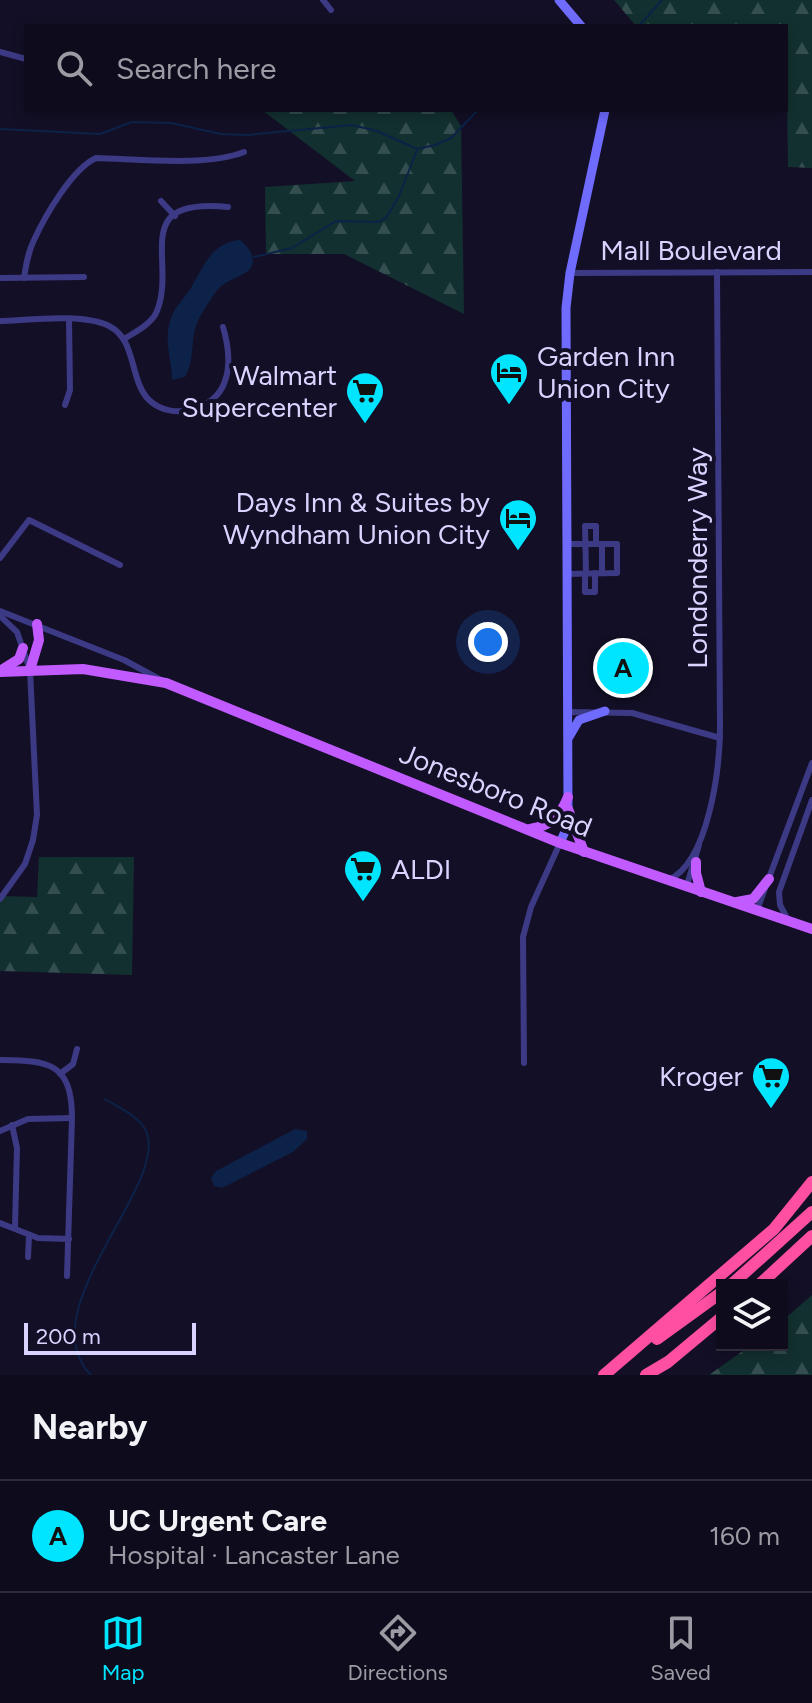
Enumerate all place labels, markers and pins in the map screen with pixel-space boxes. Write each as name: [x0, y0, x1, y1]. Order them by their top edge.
place label: Garden Inn Union City: [537, 339, 675, 405]
hotel icon: Garden Inn Union City: [488, 351, 530, 406]
place label: Walmart Supercenter: [182, 358, 338, 424]
supermarket icon: Walmart Supercenter: [344, 370, 386, 425]
place label: Days Inn & Suites by Wyndham Union City: [223, 485, 490, 551]
hotel icon: Days Inn & Suites by Wyndham Union City: [497, 497, 539, 552]
pin: A: [597, 638, 649, 698]
supermarket icon: ALDI: [342, 848, 384, 903]
place label: ALDI: [391, 852, 451, 886]
supermarket icon: Kroger: [750, 1055, 792, 1110]
place label: Kroger: [659, 1059, 744, 1093]

